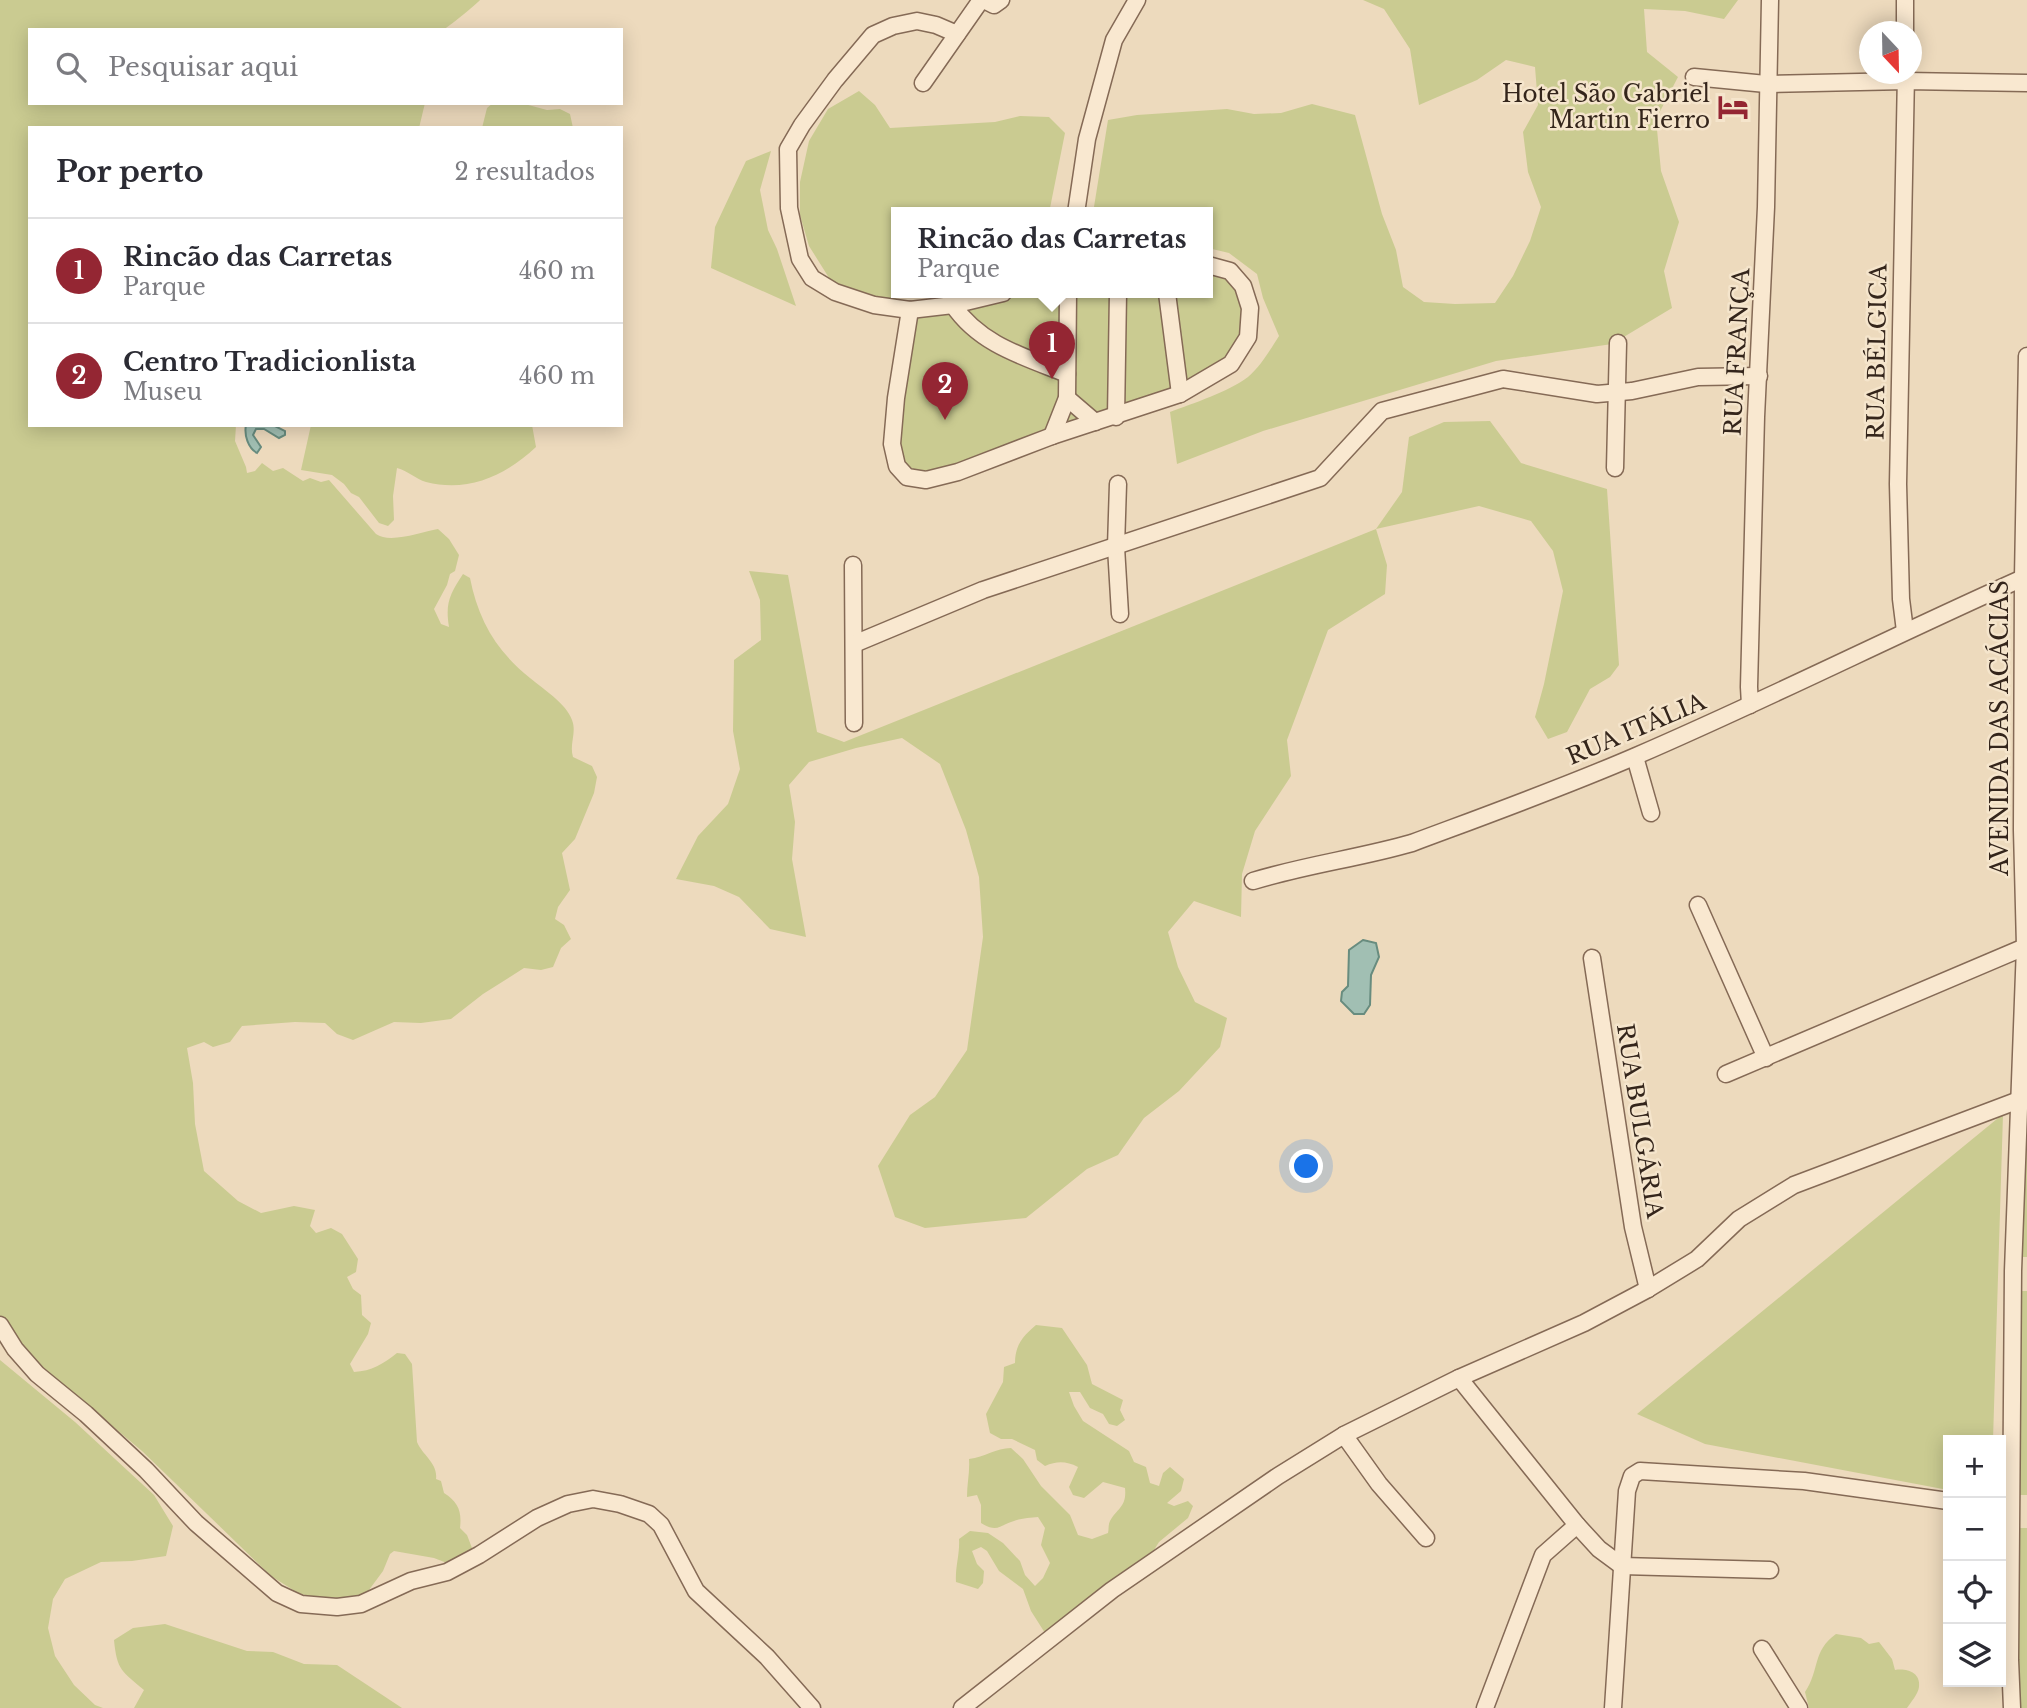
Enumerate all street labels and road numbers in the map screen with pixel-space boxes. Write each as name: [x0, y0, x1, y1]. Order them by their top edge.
street label: RUA BÉLGICA: [1860, 262, 1893, 440]
street label: RUA FRANÇA: [1719, 266, 1755, 437]
street label: AVENIDA DAS ACÁCIAS: [1985, 580, 2014, 877]
street label: RUA ITÁLIA: [1562, 686, 1711, 771]
street label: RUA BULGÁRIA: [1611, 1022, 1670, 1222]

